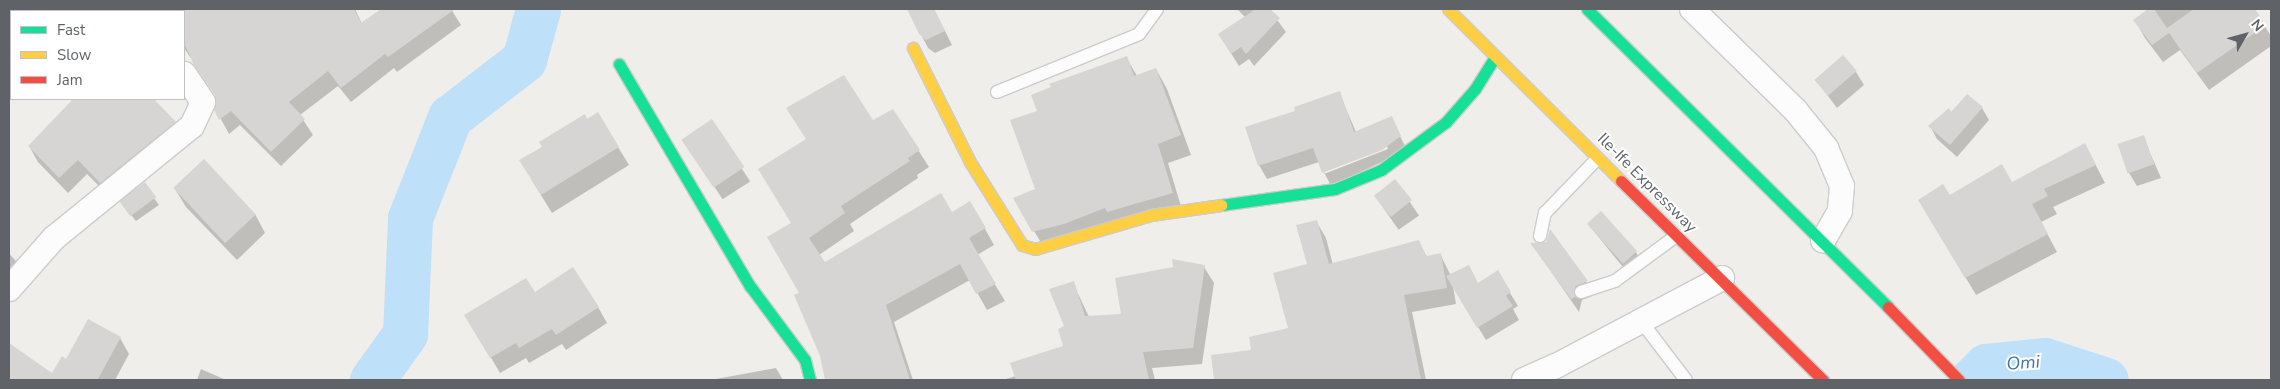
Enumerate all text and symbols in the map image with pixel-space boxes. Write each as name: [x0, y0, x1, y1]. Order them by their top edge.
legend: [10, 10, 185, 100]
north arrow: [2220, 10, 2270, 60]
text: N: [2246, 15, 2268, 35]
text: Fast: [57, 20, 85, 40]
text: Slow: [57, 45, 91, 65]
text: Jam: [57, 70, 83, 90]
street label: Ile-Ife Expressway: [1593, 129, 1701, 237]
water label: Omi: [2006, 351, 2040, 375]

